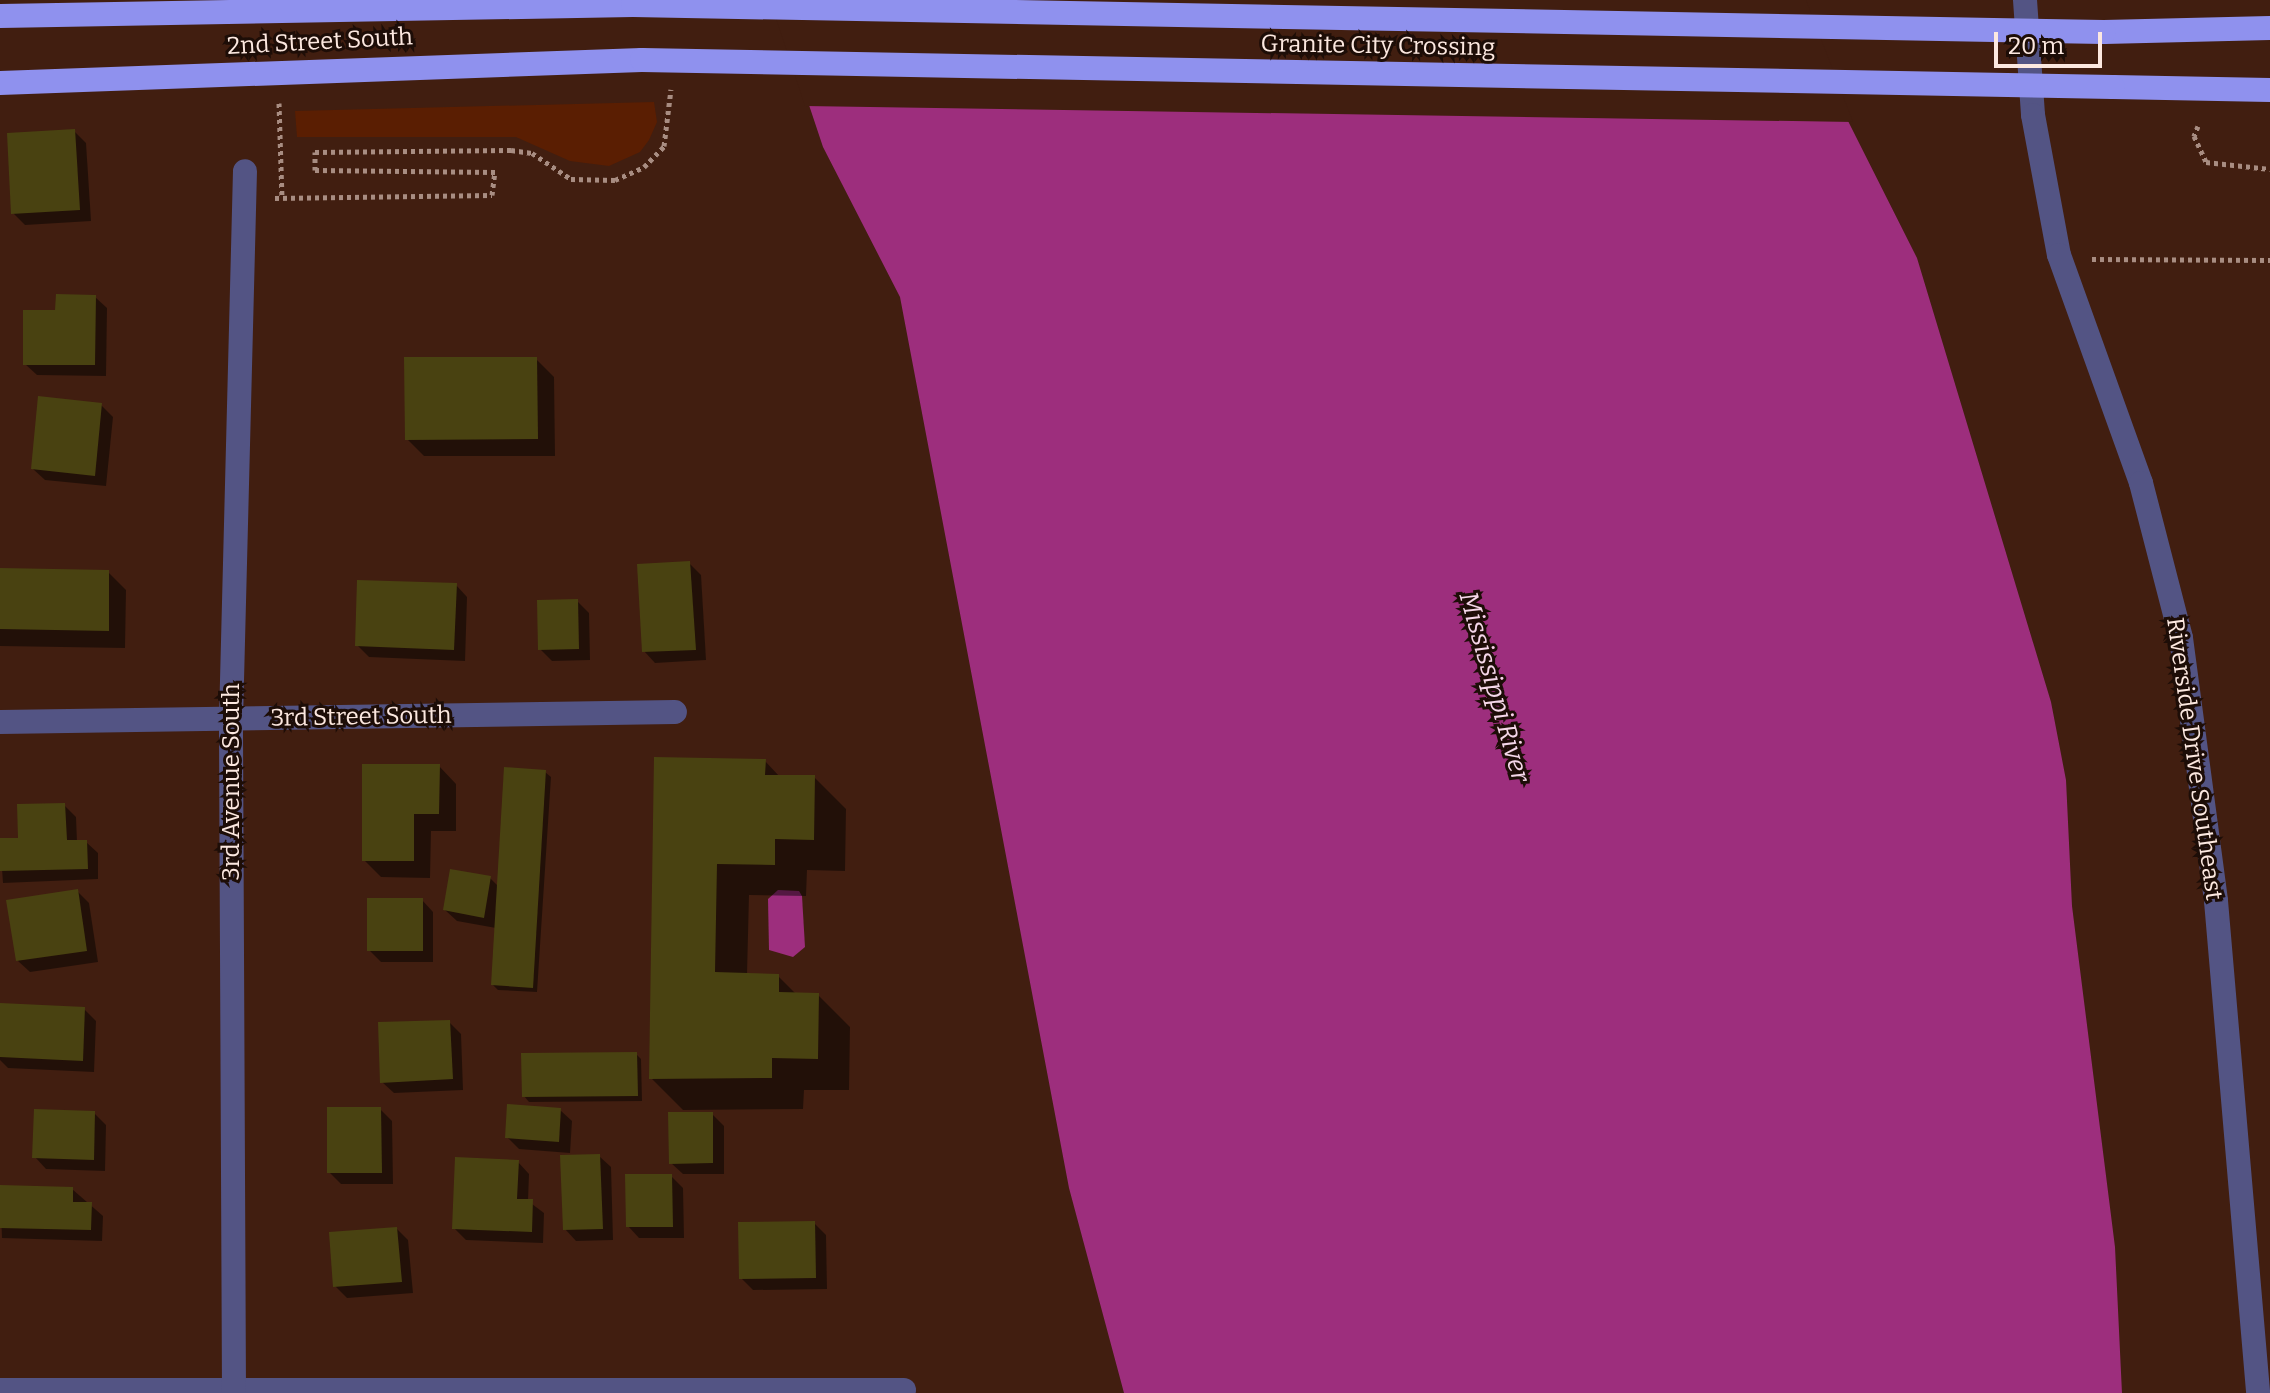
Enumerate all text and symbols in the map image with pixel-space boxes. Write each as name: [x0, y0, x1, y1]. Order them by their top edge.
scale bar: [1998, 16, 2106, 66]
street label: 2nd Street South: [226, 23, 414, 61]
street label: Granite City Crossing: [1260, 30, 1496, 62]
text: 20 m: [2008, 32, 2064, 60]
water label: Mississippi River: [1452, 588, 1536, 786]
street label: Riverside Drive Southeast: [2160, 616, 2228, 902]
street label: 3rd Avenue South: [218, 683, 246, 881]
street label: 3rd Street South: [270, 701, 452, 733]

